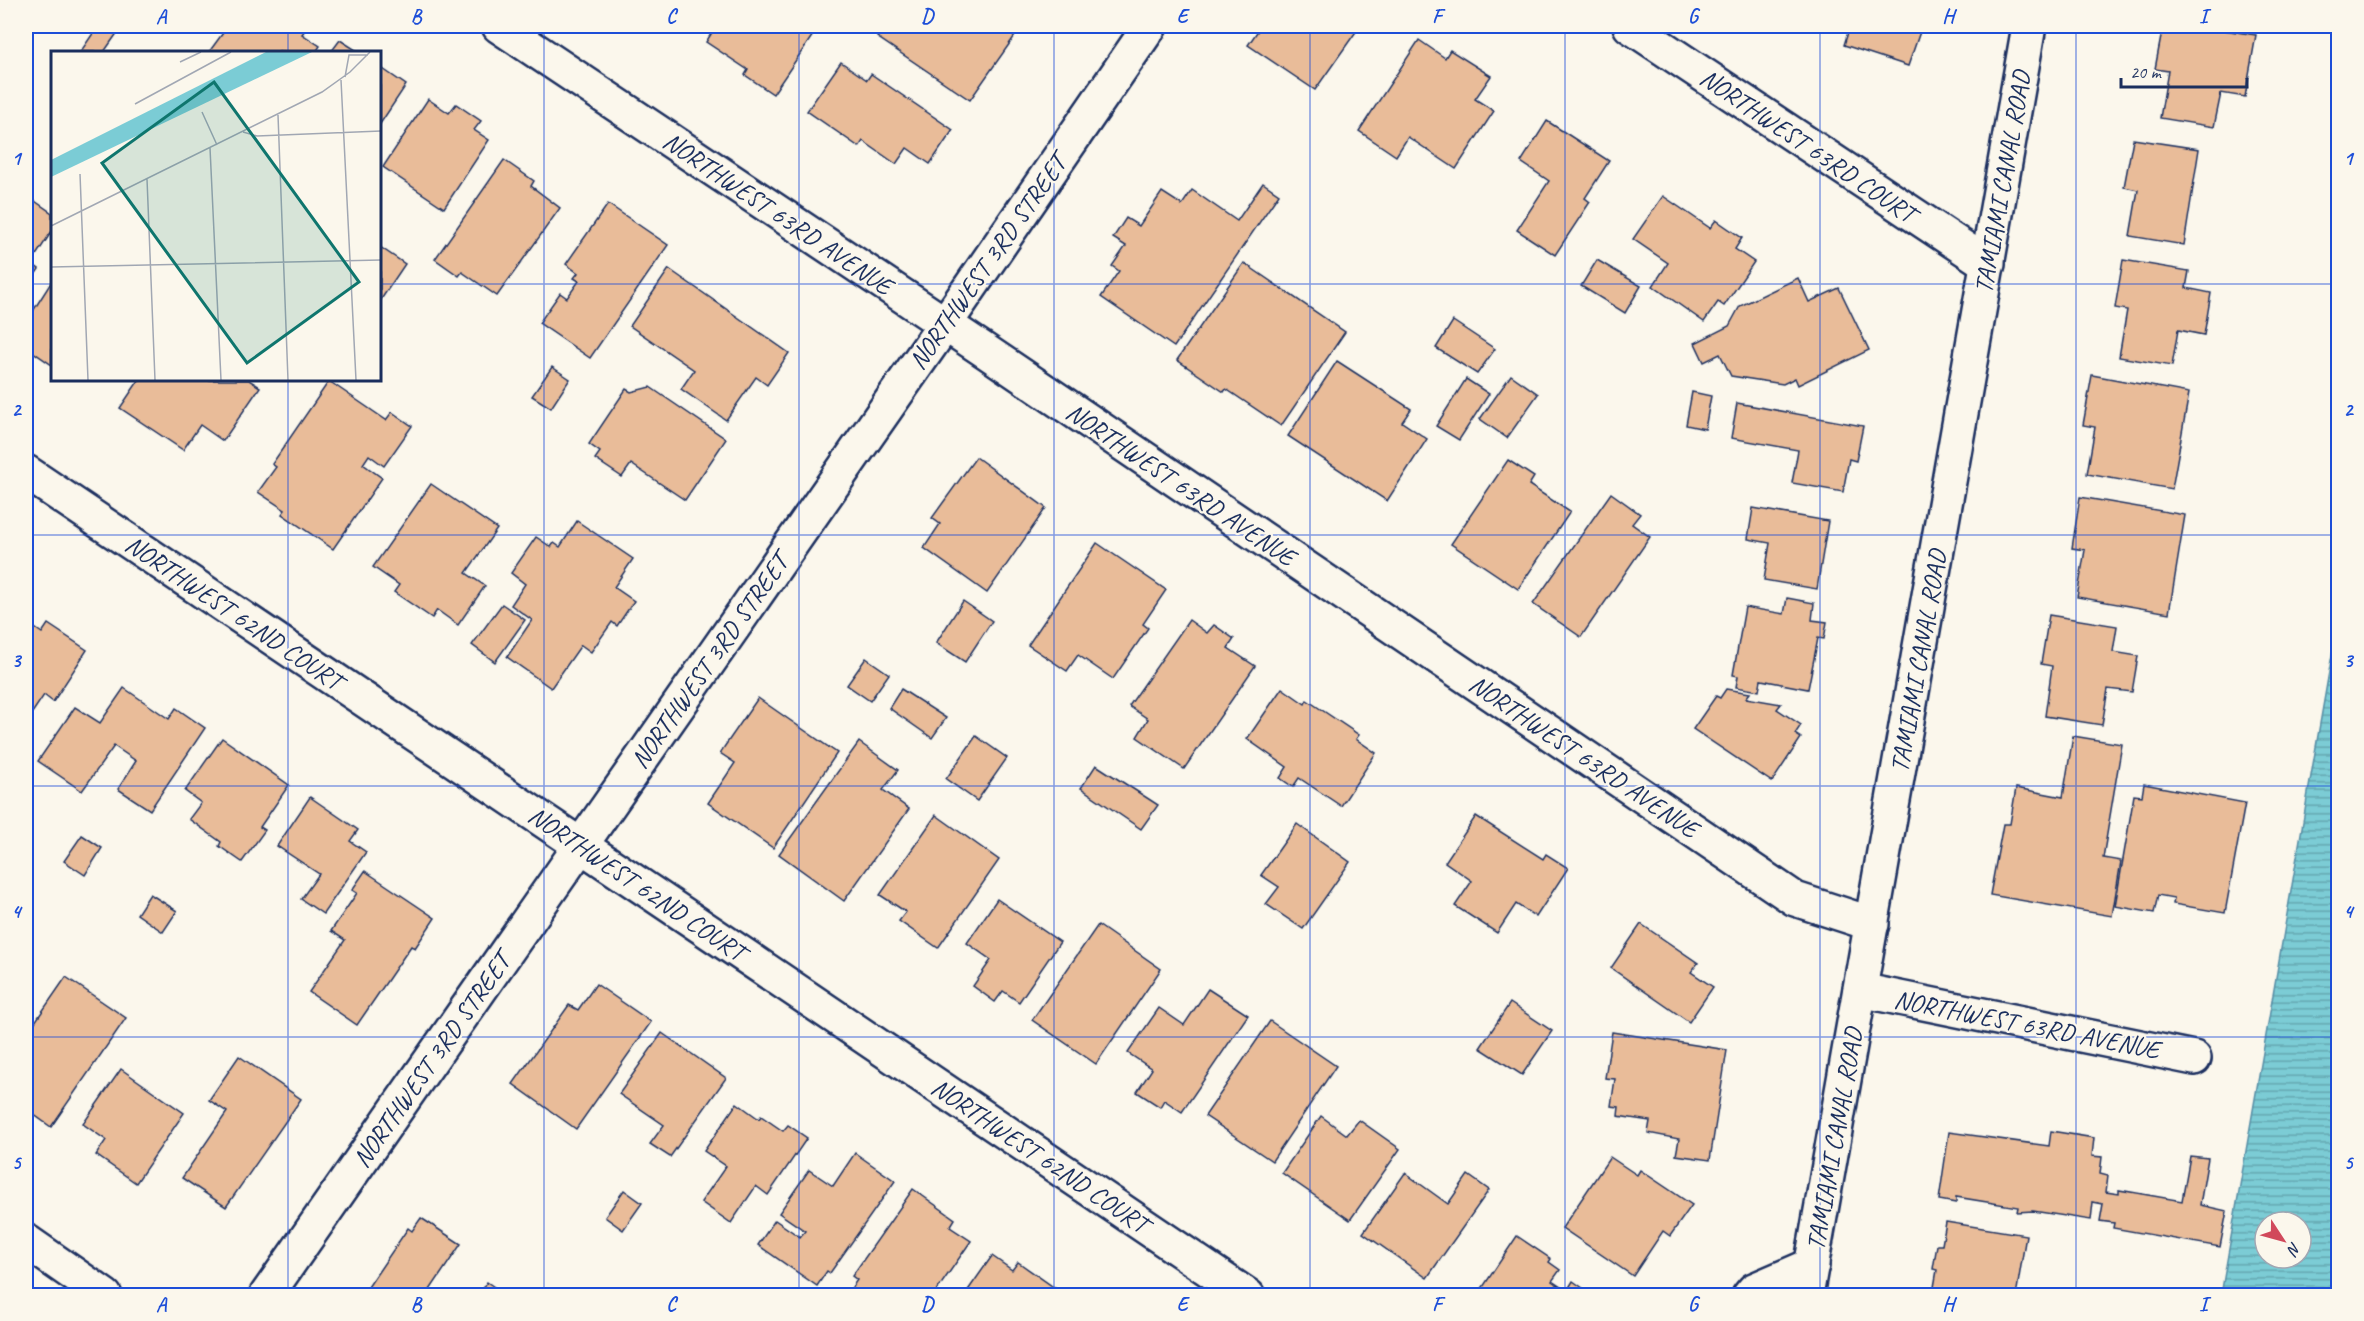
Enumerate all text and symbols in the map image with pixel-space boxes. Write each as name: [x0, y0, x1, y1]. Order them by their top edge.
text: A: [156, 4, 168, 29]
text: B: [411, 4, 423, 29]
text: C: [666, 4, 678, 29]
text: D: [921, 4, 935, 29]
text: E: [1177, 4, 1191, 29]
text: F: [1432, 4, 1446, 29]
text: G: [1688, 4, 1701, 29]
text: H: [1942, 4, 1957, 29]
text: I: [2199, 4, 2212, 29]
inset map: [51, 51, 381, 381]
scale bar: [2121, 51, 2247, 89]
street label: NORTHWEST 63RD COURT: [1694, 61, 1927, 233]
text: 20 m: [2130, 61, 2163, 83]
street label: TAMIAMI CANAL ROAD: [1967, 66, 2039, 296]
street label: NORTHWEST 63RD AVENUE: [657, 124, 901, 304]
street label: NORTHWEST 3RD STREET: [901, 143, 1078, 376]
text: 1: [12, 146, 23, 171]
text: 1: [2344, 146, 2355, 171]
street label: NORTHWEST 63RD AVENUE: [1060, 395, 1304, 575]
text: 2: [12, 397, 23, 422]
text: 2: [2344, 397, 2355, 422]
street label: NORTHWEST 62ND COURT: [119, 528, 353, 701]
street label: NORTHWEST 3RD STREET: [623, 542, 800, 775]
street label: TAMIAMI CANAL ROAD: [1883, 545, 1955, 775]
text: 3: [12, 648, 23, 673]
text: 3: [2344, 648, 2355, 673]
street label: NORTHWEST 63RD AVENUE: [1463, 667, 1707, 847]
street label: NORTHWEST 62ND COURT: [522, 799, 756, 972]
text: 4: [12, 899, 24, 924]
text: 4: [2344, 899, 2356, 924]
street label: NORTHWEST 3RD STREET: [345, 941, 522, 1174]
street label: NORTHWEST 63RD AVENUE: [1891, 983, 2166, 1067]
street label: TAMIAMI CANAL ROAD: [1799, 1023, 1871, 1253]
street label: NORTHWEST 62ND COURT: [925, 1071, 1159, 1244]
text: 5: [12, 1150, 23, 1175]
text: 5: [2344, 1150, 2355, 1175]
north arrow: [2253, 1210, 2313, 1270]
text: N: [2282, 1238, 2305, 1261]
text: A: [156, 1292, 168, 1317]
text: B: [411, 1292, 423, 1317]
text: C: [666, 1292, 678, 1317]
text: D: [921, 1292, 935, 1317]
text: E: [1177, 1292, 1191, 1317]
text: F: [1432, 1292, 1446, 1317]
text: G: [1688, 1292, 1701, 1317]
text: H: [1942, 1292, 1957, 1317]
text: I: [2199, 1292, 2212, 1317]

